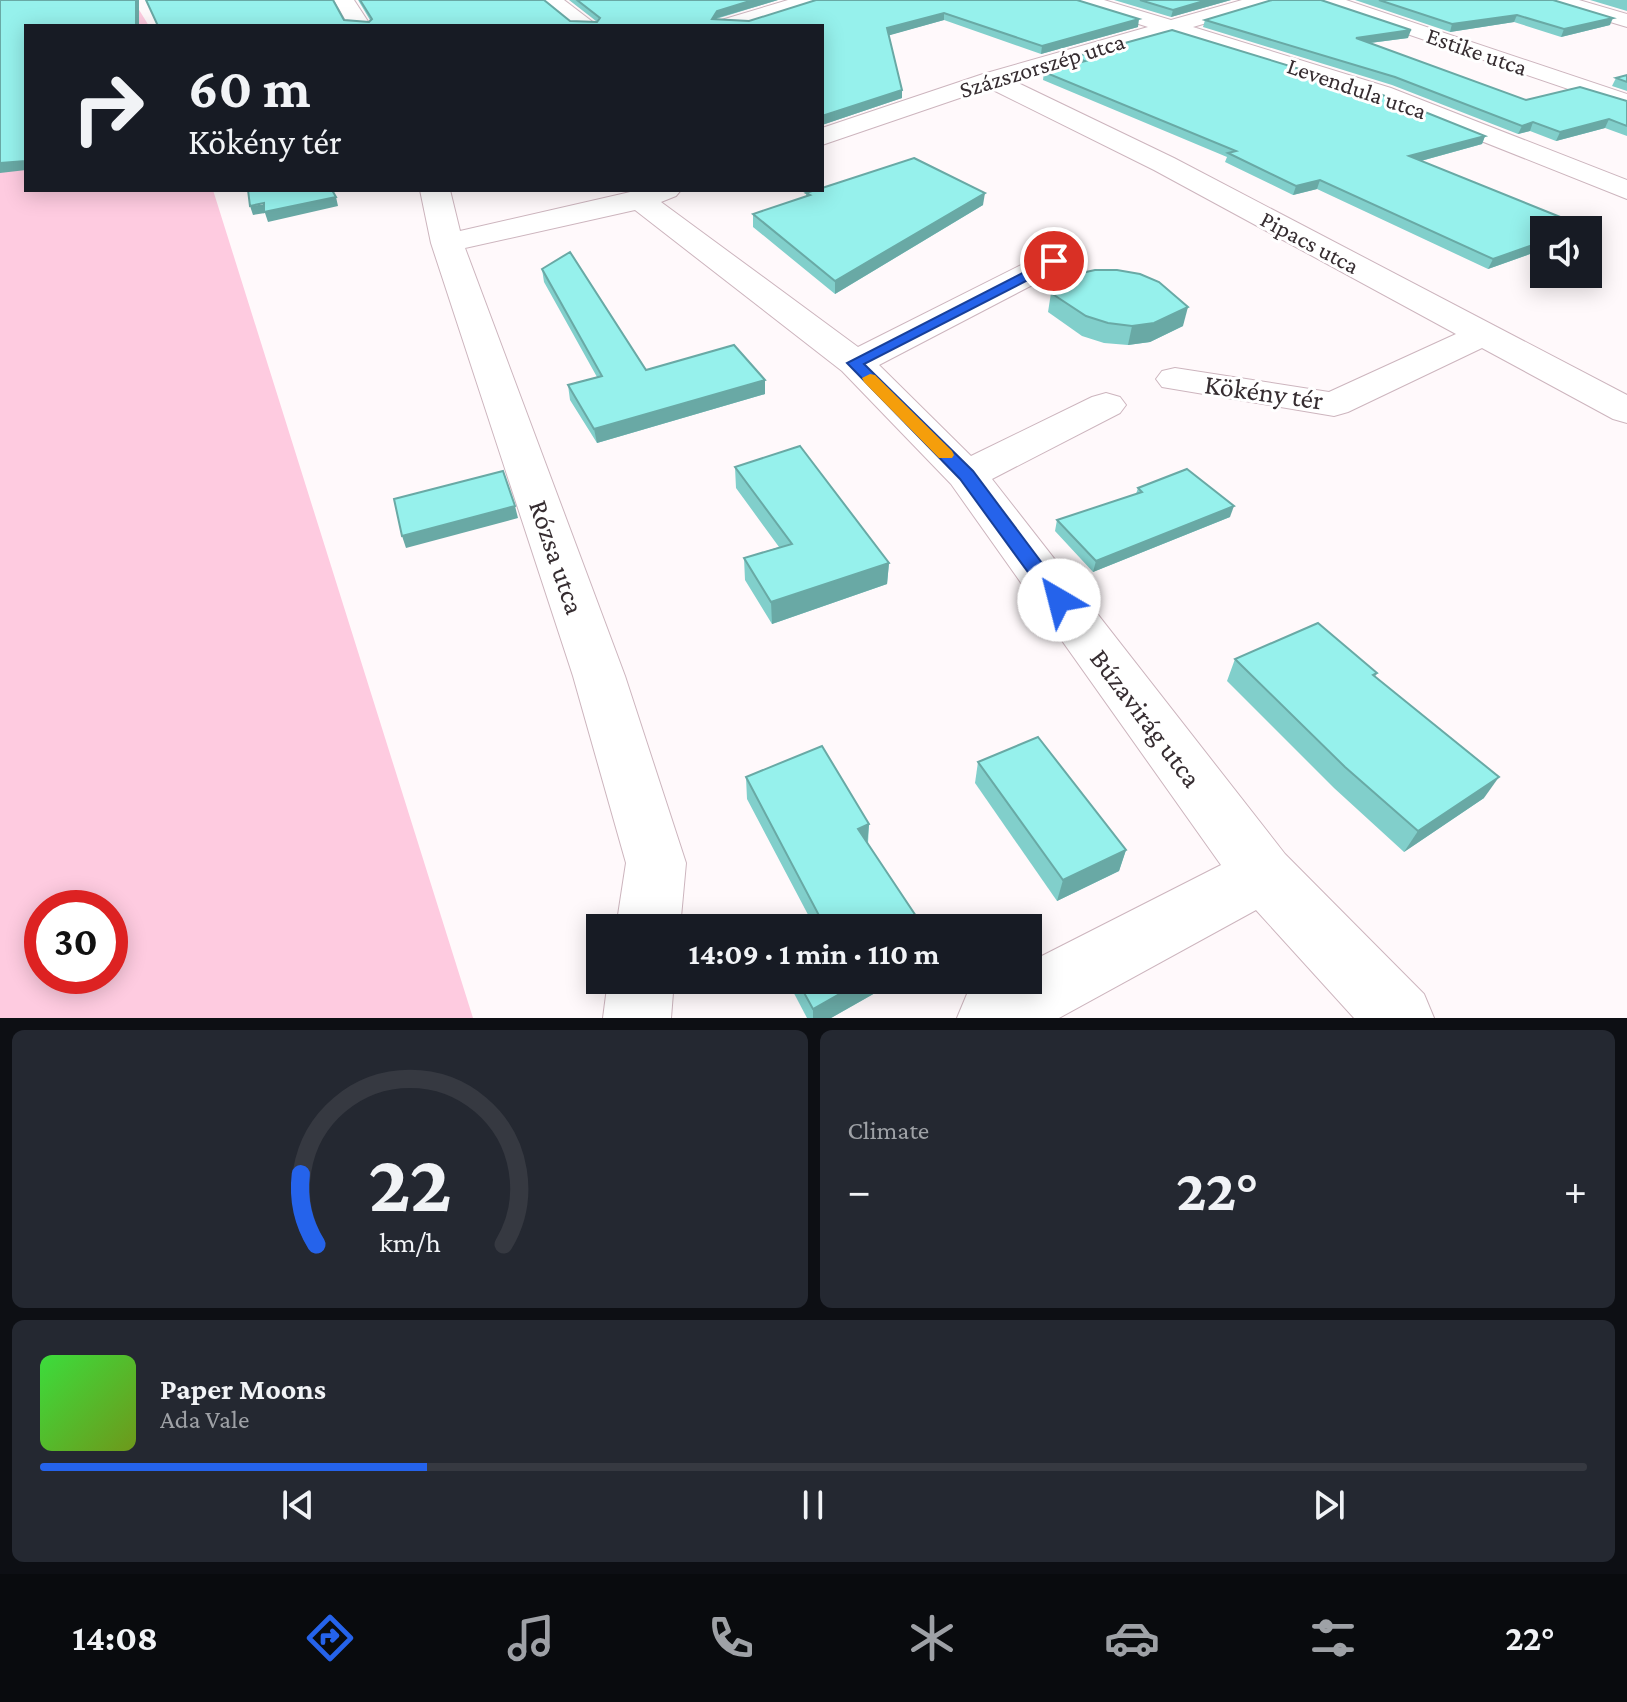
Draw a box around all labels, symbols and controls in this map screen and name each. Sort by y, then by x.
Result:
street label: Estike utca [1423,21,1531,81]
street label: Százszorszép utca [956,27,1128,103]
street label: Levendula utca [1284,52,1430,124]
icon: right [56,56,160,160]
text: 60 m [188,57,311,119]
text: Kökény tér [188,122,342,162]
street label: Pipacs utca [1256,205,1364,279]
map controls [1530,216,1602,288]
button: sound [1530,216,1602,288]
pin [1020,227,1088,295]
icon: arrive [1032,239,1076,283]
street label: Kökény tér [1203,368,1325,416]
street label: Rózsa utca [523,496,591,618]
position arrow [1017,558,1101,642]
street label: Búzavirág utca [1084,643,1208,793]
speed limit sign: 30 [24,890,128,994]
text: 14:09 · 1 min · 110 m [688,937,940,970]
text: Climate [848,1116,929,1145]
text: 22 [368,1136,452,1229]
text: 22° [1176,1156,1259,1223]
text: − [848,1166,871,1214]
text: + [1564,1166,1587,1214]
text: km/h [379,1226,441,1258]
text: Paper Moons [160,1372,326,1405]
text: Ada Vale [160,1405,249,1434]
icon: previous [276,1483,320,1527]
icon: pause [791,1483,835,1527]
icon: next [1307,1483,1351,1527]
icon: directions [302,1610,358,1666]
icon: music [503,1610,559,1666]
icon: phone [703,1610,759,1666]
icon: climate [904,1610,960,1666]
icon: car [1104,1610,1160,1666]
icon: filters [1305,1610,1361,1666]
text: 14:08 [72,1618,158,1658]
text: 22° [1505,1618,1555,1658]

